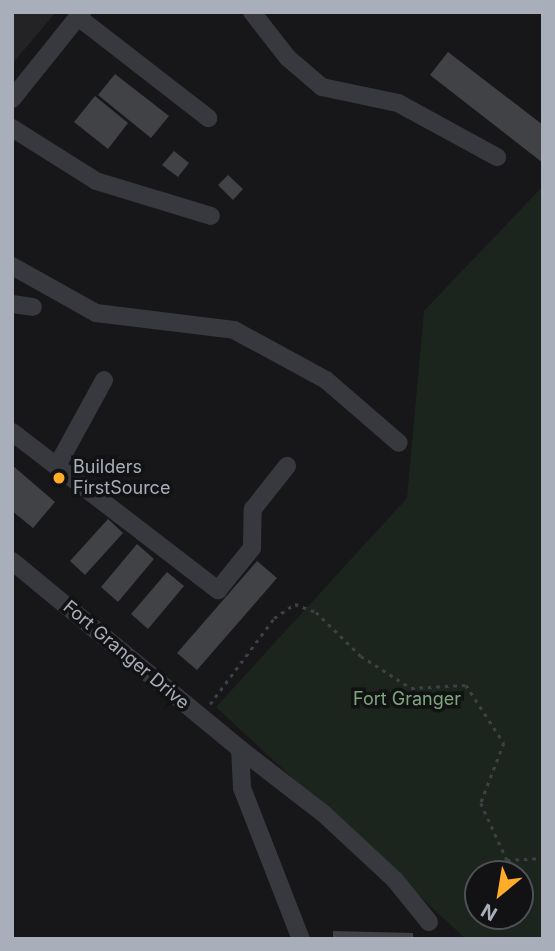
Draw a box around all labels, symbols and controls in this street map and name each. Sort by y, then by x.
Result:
place label: Builders FirstSource [73,457,170,500]
marker: Builders FirstSource [51,470,67,486]
street label: Fort Granger Drive [59,596,193,714]
park label: Fort Granger [353,688,461,710]
north arrow [464,860,534,930]
text: N [477,898,501,925]

